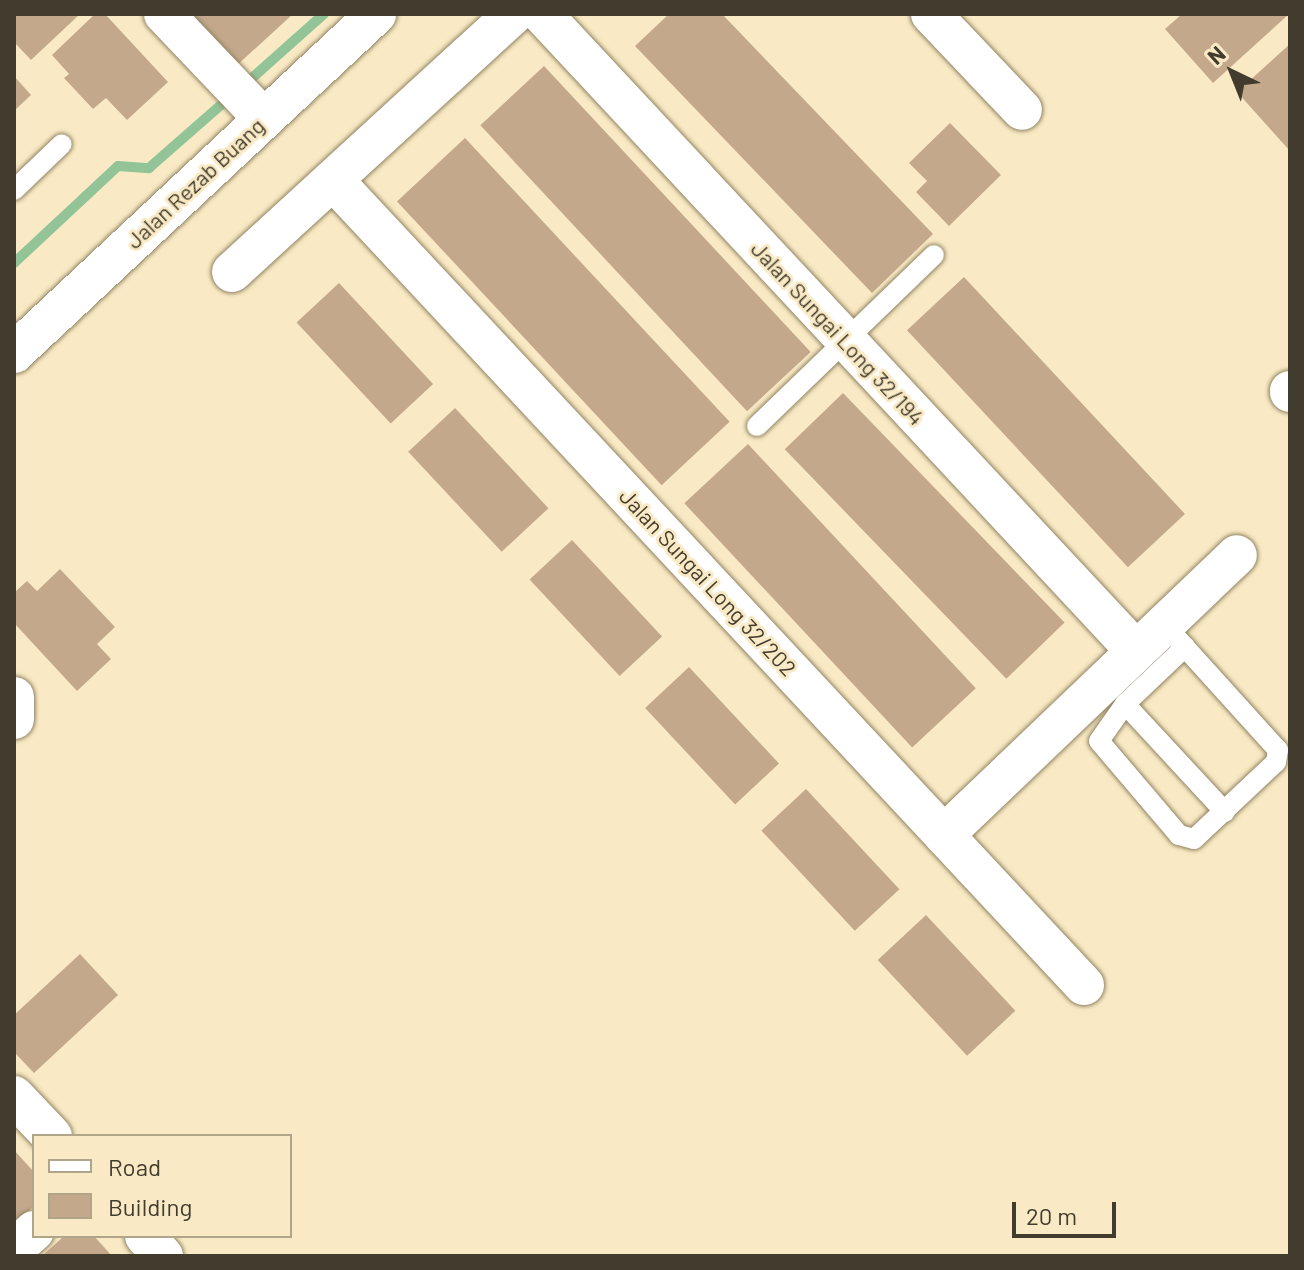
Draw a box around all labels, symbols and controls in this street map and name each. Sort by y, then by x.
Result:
north arrow [1192,32,1272,112]
text: N [1201,40,1230,69]
street label: Jalan Rezab Buang [120,112,270,254]
street label: Jalan Sungai Long 32/194 [746,236,930,430]
street label: Jalan Sungai Long 32/202 [614,483,802,681]
legend [32,1134,292,1238]
text: Road [108,1152,161,1181]
scale bar [1016,1186,1120,1236]
text: Building [108,1192,192,1221]
text: 20 m [1026,1201,1077,1230]

